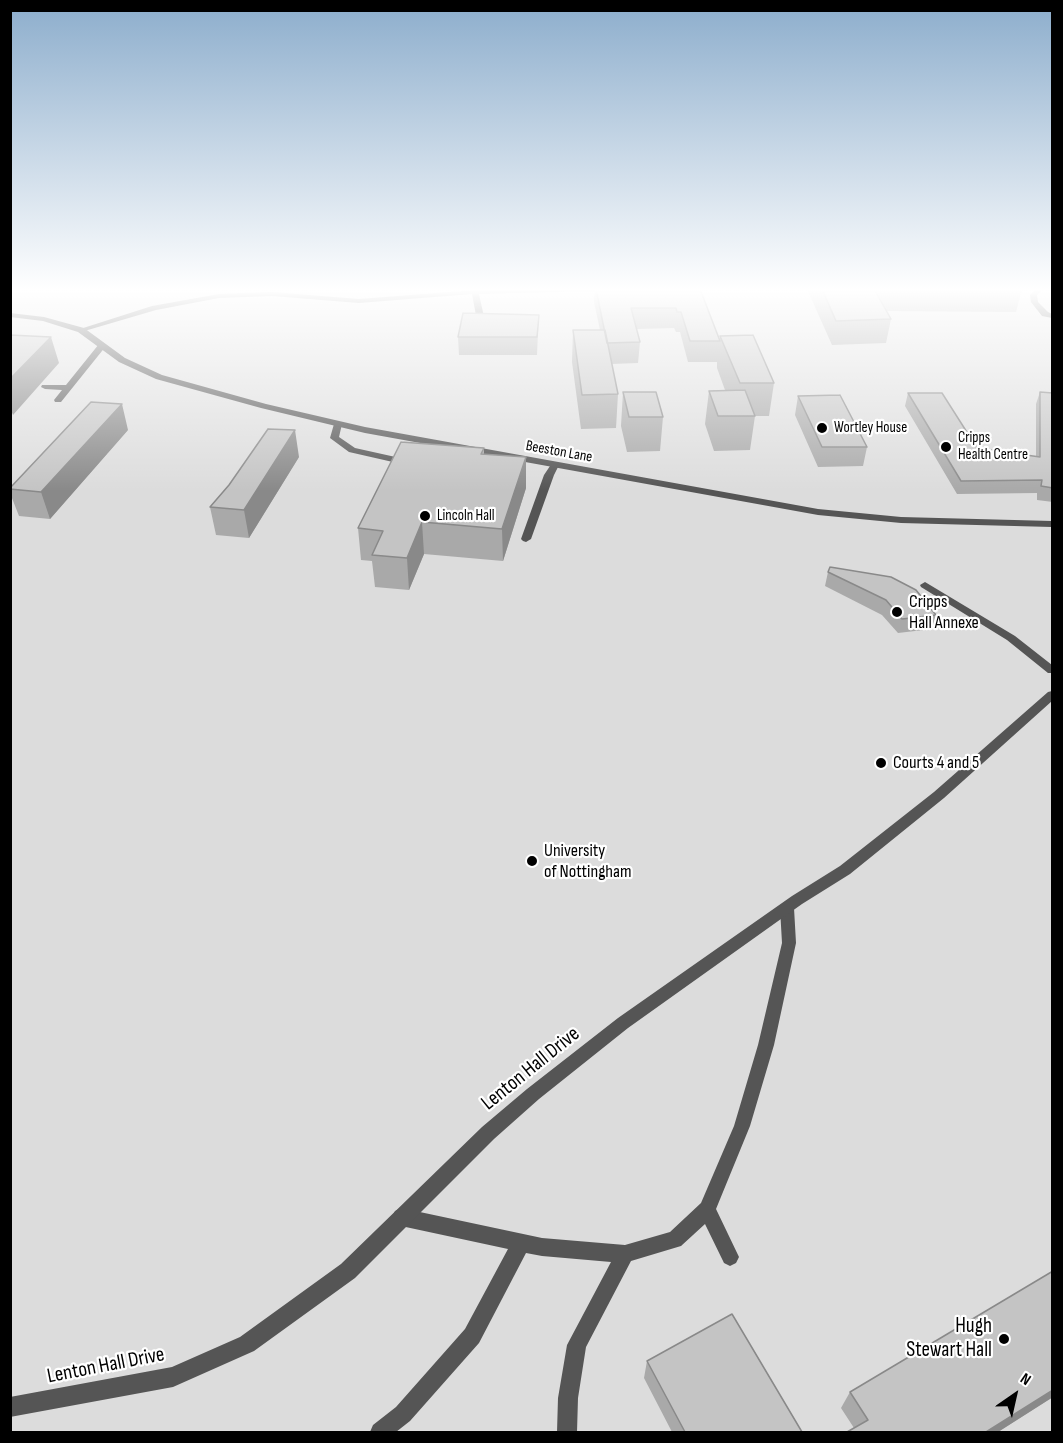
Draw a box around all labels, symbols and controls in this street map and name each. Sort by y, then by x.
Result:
place label: Wortley House [834,419,907,437]
marker: Wortley House [815,421,829,435]
place label: Cripps Health Centre [958,429,1028,464]
street label: Beeston Lane [524,437,594,467]
marker: Cripps Health Centre [939,440,953,454]
place label: Lincoln Hall [437,507,494,525]
marker: Lincoln Hall [418,509,432,523]
place label: Cripps Hall Annexe [909,591,979,634]
marker: Cripps Hall Annexe [890,605,904,619]
place label: Courts 4 and 5 [893,752,979,774]
marker: Courts 4 and 5 [874,756,888,770]
place label: University of Nottingham [544,840,632,882]
marker: University of Nottingham [525,854,539,868]
street label: Lenton Hall Drive [477,1022,585,1116]
place label: Hugh Stewart Hall [906,1314,992,1364]
marker: Hugh Stewart Hall [997,1332,1011,1346]
street label: Lenton Hall Drive [45,1342,167,1390]
north arrow [985,1365,1045,1425]
text: N [1016,1369,1034,1390]

